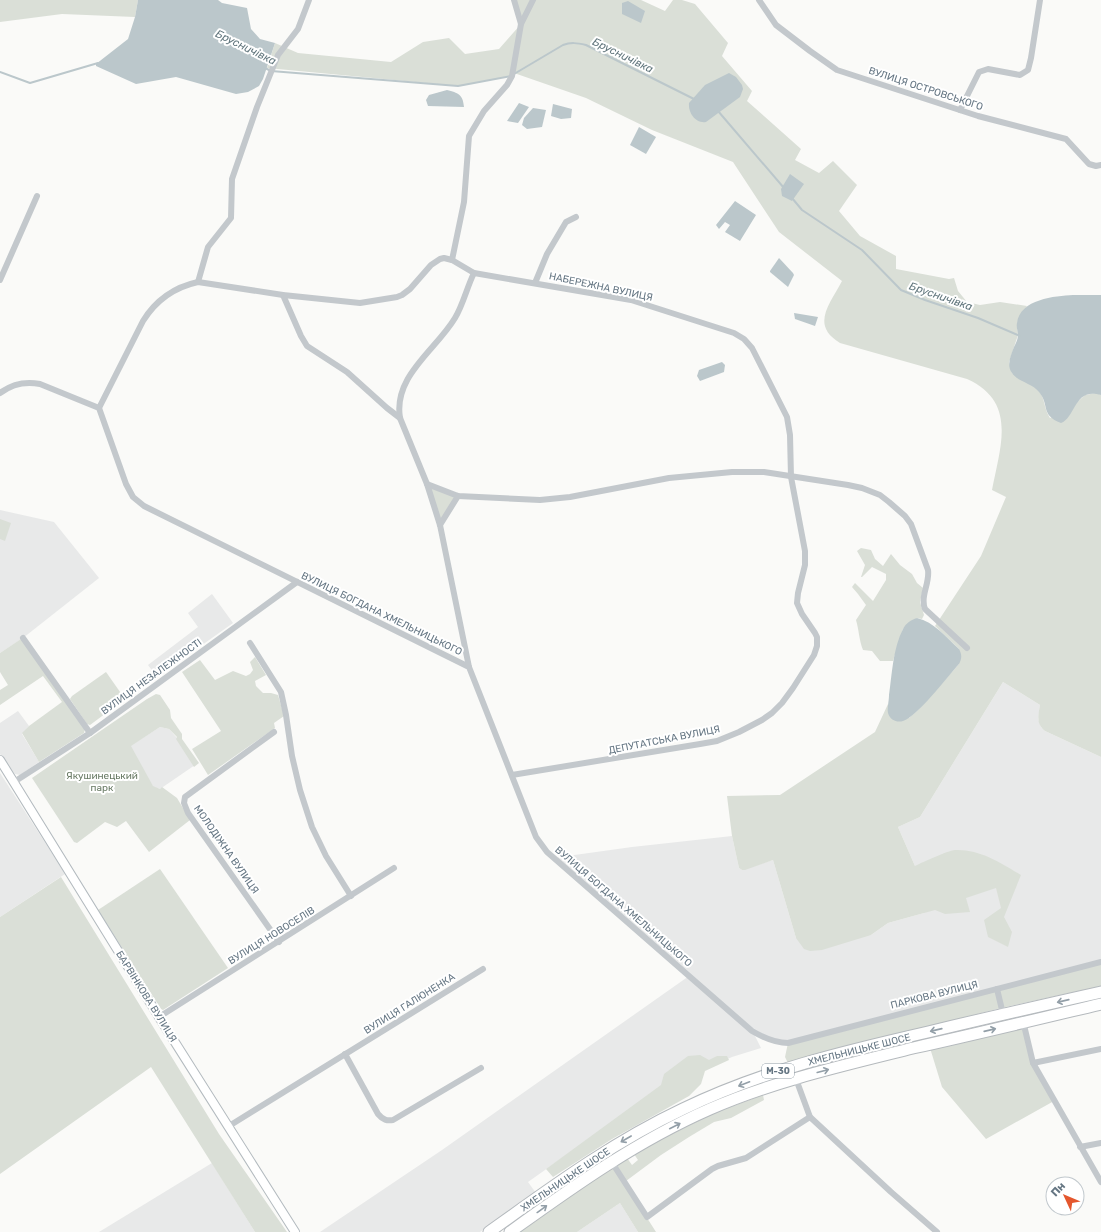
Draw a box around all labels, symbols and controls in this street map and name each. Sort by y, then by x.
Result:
water label: Брусничівка [213,27,279,68]
water label: Брусничівка [590,35,656,76]
street label: ВУЛИЦЯ ОСТРОВСЬКОГО [867,65,985,113]
street label: НАБЕРЕЖНА ВУЛИЦЯ [548,270,654,304]
water label: Брусничівка [908,280,975,314]
street label: ВУЛИЦЯ БОГДАНА ХМЕЛЬНИЦЬКОГО [299,570,464,658]
street label: ВУЛИЦЯ НЕЗАЛЕЖНОСТІ [99,636,204,717]
street label: ДЕПУТАТСЬКА ВУЛИЦЯ [607,723,721,757]
park label: Якушинецький парк [66,770,138,794]
street label: МОЛОДІЖНА ВУЛИЦЯ [191,803,261,896]
street label: ВУЛИЦЯ БОГДАНА ХМЕЛЬНИЦЬКОГО [552,844,694,970]
street label: ВУЛИЦЯ НОВОСЕЛІВ [226,904,317,967]
street label: БАРВІНКОВА ВУЛИЦЯ [113,949,179,1044]
street label: ВУЛИЦЯ ГАЛЮНЕНКА [362,971,458,1037]
street label: ПАРКОВА ВУЛИЦЯ [889,978,979,1012]
one-way arrow [1057,997,1070,1005]
one-way arrow [930,1026,943,1034]
one-way arrow [984,1026,997,1034]
street label: ХМЕЛЬНИЦЬКЕ ШОСЕ [807,1031,912,1069]
road number: М-30 [762,1064,794,1078]
one-way arrow [817,1067,830,1074]
one-way arrow [738,1080,750,1088]
one-way arrow [669,1121,681,1129]
one-way arrow [620,1135,632,1143]
street label: ХМЕЛЬНИЦЬКЕ ШОСЕ [519,1145,613,1214]
north arrow [1045,1176,1085,1216]
text: Пн [1048,1179,1068,1199]
one-way arrow [536,1205,547,1213]

